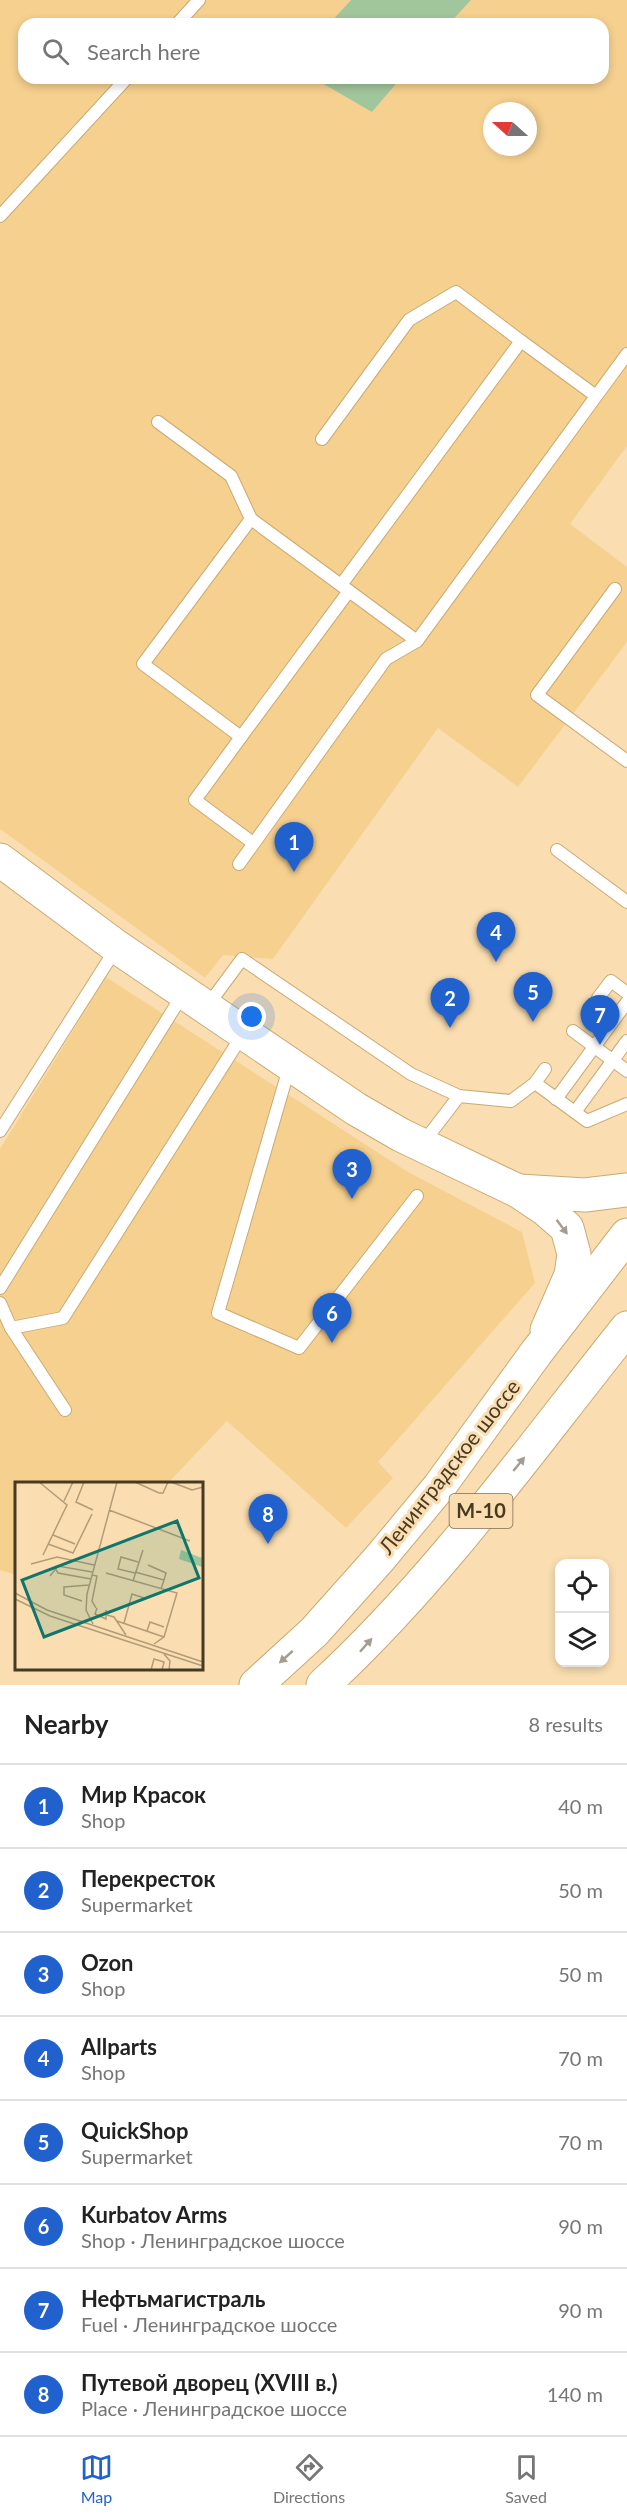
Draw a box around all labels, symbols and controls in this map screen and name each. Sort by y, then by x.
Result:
search box [18,18,609,84]
icon: search [39,35,72,68]
text: Search here [87,38,200,65]
north arrow [483,102,537,156]
pin: 1 [274,822,314,872]
pin: 4 [476,912,516,962]
pin: 5 [514,972,552,1022]
pin: 2 [430,978,470,1028]
pin: 7 [580,996,620,1045]
your location [237,1002,266,1031]
pin: 3 [332,1150,372,1199]
one-way arrow [556,1219,569,1235]
pin: 6 [312,1294,352,1343]
street label: Ленинградское шоссе [372,1374,525,1559]
one-way arrow [512,1456,525,1472]
inset map [15,1482,202,1670]
pin: 8 [248,1494,288,1544]
road number: М-10 [450,1494,512,1528]
map controls [555,1559,609,1667]
button: locate [555,1559,609,1613]
button: layers [555,1613,609,1667]
one-way arrow [359,1637,373,1652]
one-way arrow [279,1650,294,1663]
text: Nearby [24,1708,109,1740]
text: 8 results [528,1712,603,1736]
text: Мир Красок [81,1781,206,1808]
text: 1 [38,1794,49,1818]
text: 40 m [558,1794,603,1818]
text: Shop [81,1808,125,1832]
text: Перекресток [81,1865,215,1892]
text: 2 [38,1878,49,1902]
text: 50 m [558,1878,603,1902]
text: Supermarket [81,1892,193,1916]
text: Ozon [81,1949,134,1976]
text: 3 [38,1962,49,1986]
text: 50 m [558,1962,603,1986]
text: Shop [81,1976,125,2000]
text: Allparts [81,2033,157,2060]
text: 4 [38,2046,49,2070]
text: 70 m [558,2046,603,2070]
text: Shop [81,2060,125,2084]
text: QuickShop [81,2117,188,2144]
text: 5 [38,2130,49,2154]
text: 70 m [558,2130,603,2154]
text: Supermarket [81,2144,193,2168]
text: Kurbatov Arms [81,2201,227,2228]
text: 6 [38,2214,49,2238]
text: 90 m [558,2214,603,2238]
text: Shop · Ленинградское шоссе [81,2228,345,2252]
text: Нефтьмагистраль [81,2285,265,2312]
text: 7 [38,2298,49,2322]
text: 90 m [558,2298,603,2322]
text: Fuel · Ленинградское шоссе [81,2312,337,2336]
text: Путевой дворец (XVIII в.) [81,2369,338,2396]
text: 8 [38,2382,49,2406]
text: 140 m [547,2382,603,2406]
text: Place · Ленинградское шоссе [81,2396,347,2420]
tab: Map [80,2451,113,2506]
tab: Directions [273,2451,345,2506]
tab: Saved [505,2451,547,2506]

